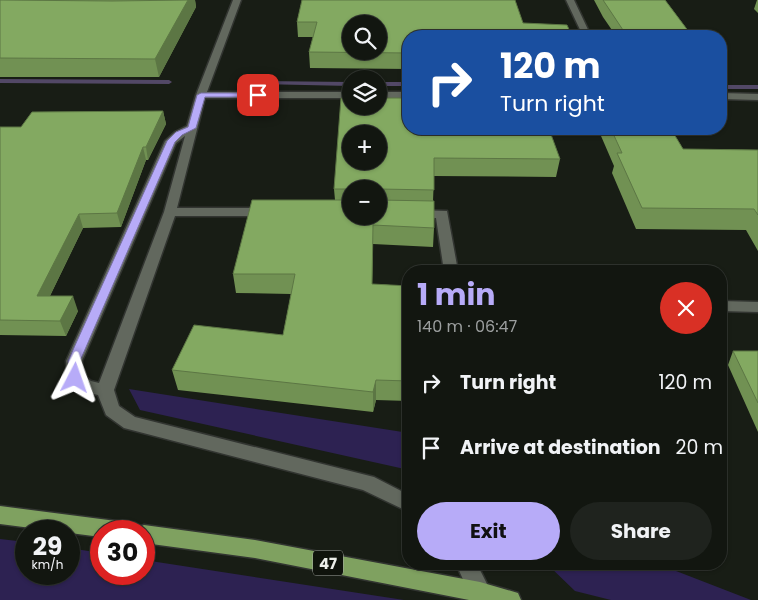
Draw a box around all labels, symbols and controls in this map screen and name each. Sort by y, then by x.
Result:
map controls [342,15,387,225]
button: search [342,15,387,60]
text: 120 m [500,41,600,90]
icon: right [417,50,482,115]
button: layers [342,70,387,115]
pin [237,74,279,116]
icon: arrive [244,81,272,109]
text: Turn right [500,88,605,119]
button: + [342,125,387,170]
button: − [342,180,387,225]
text: 1 min [417,273,495,316]
button: close [660,282,712,334]
text: 140 m · 06:47 [417,315,517,338]
position arrow [48,351,100,403]
icon: right [417,369,445,397]
text: Turn right [460,369,556,396]
text: 120 m [658,369,712,396]
icon: arrive [417,434,445,462]
text: Arrive at destination [460,434,661,461]
text: 20 m [676,434,723,461]
button: Exit [417,502,560,560]
button: Share [570,502,712,560]
speed limit sign: 30 [90,520,155,585]
text: 29 [33,529,62,564]
road number: 47 [313,550,343,576]
text: km/h [32,556,63,573]

